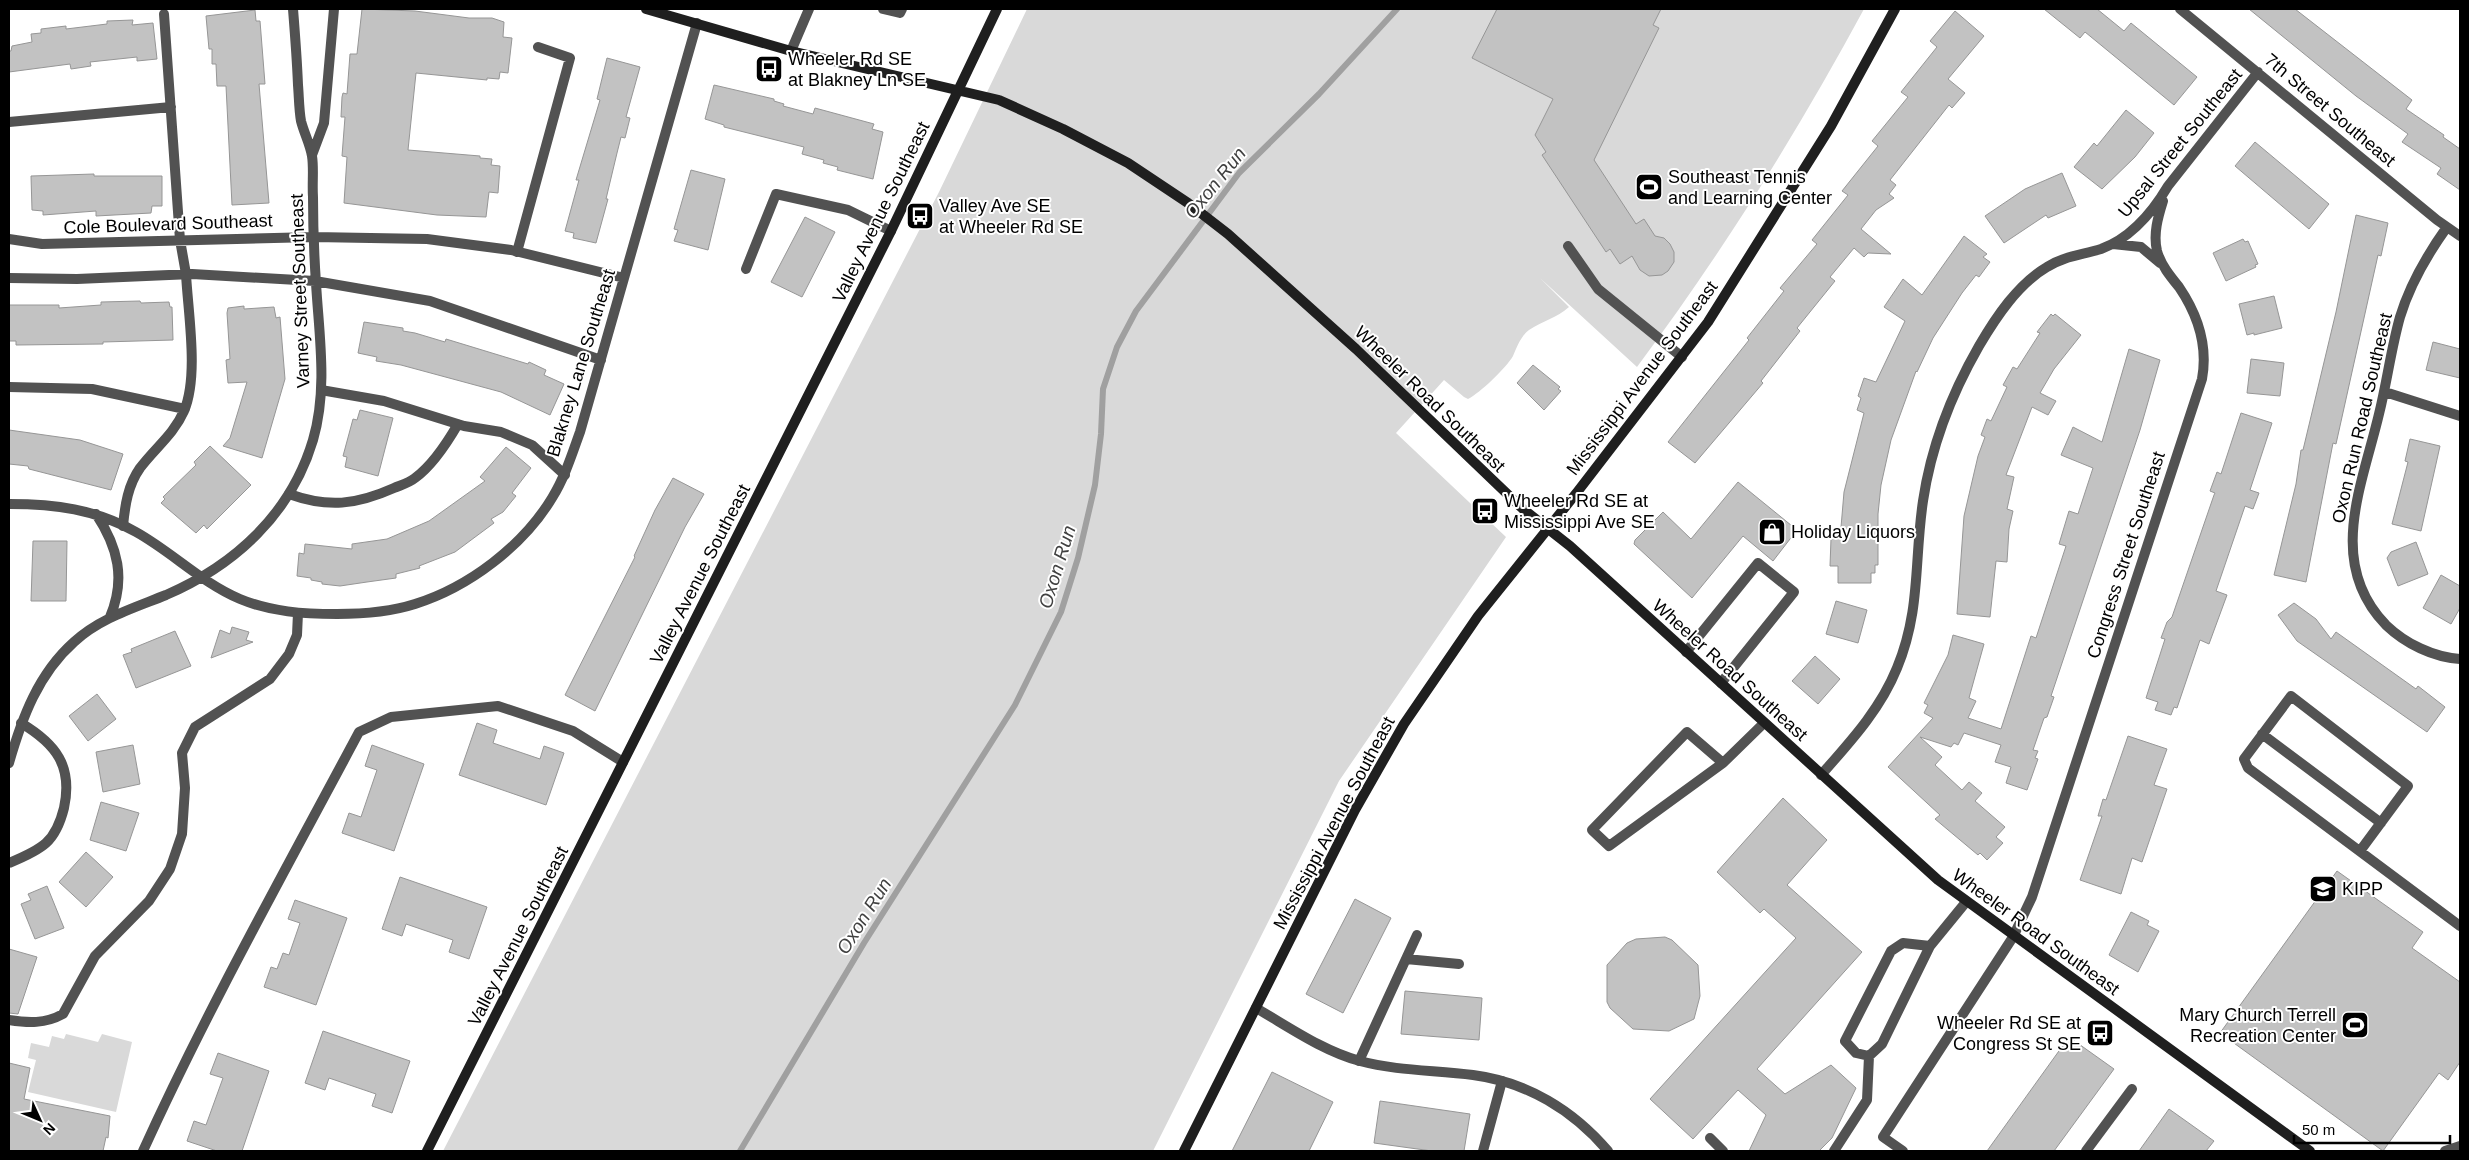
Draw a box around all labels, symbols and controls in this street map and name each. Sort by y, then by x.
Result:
place label: Wheeler Rd SE at Blakney Ln SE [788,49,926,90]
street label: 7th Street Southeast [2261,50,2399,170]
bus stop icon: Wheeler Rd SE at Blakney Ln SE [754,54,784,84]
street label: Upsal Street Southeast [2114,65,2246,221]
street label: Valley Avenue Southeast [829,118,933,306]
water label: Oxon Run [1180,143,1250,223]
place label: Southeast Tennis and Learning Center [1668,167,1832,208]
sports icon: Southeast Tennis and Learning Center [1634,172,1664,202]
street label: Varney Street Southeast [287,193,313,389]
place label: Valley Ave SE at Wheeler Rd SE [939,196,1083,237]
bus stop icon: Valley Ave SE at Wheeler Rd SE [905,201,935,231]
street label: Cole Boulevard Southeast [63,210,273,238]
street label: Blakney Lane Southeast [543,267,619,459]
street label: Mississippi Avenue Southeast [1562,277,1722,479]
street label: Oxon Run Road Southeast [2328,311,2396,525]
street label: Wheeler Road Southeast [1351,322,1509,476]
street label: Congress Street Southeast [2083,449,2169,661]
street label: Valley Avenue Southeast [646,481,754,667]
place label: Wheeler Rd SE at Mississippi Ave SE [1504,491,1655,532]
bus stop icon: Wheeler Rd SE at Mississippi Ave SE [1470,496,1500,526]
shop icon: Holiday Liquors [1757,517,1787,547]
place label: Holiday Liquors [1791,522,1915,542]
water label: Oxon Run [1034,523,1080,611]
street label: Wheeler Road Southeast [1649,595,1811,745]
street label: Mississippi Avenue Southeast [1269,713,1399,933]
street label: Valley Avenue Southeast [464,843,572,1029]
street label: Wheeler Road Southeast [1949,865,2123,999]
water label: Oxon Run [832,874,896,958]
school or university icon: KIPP [2308,874,2338,904]
place label: KIPP [2342,879,2383,899]
place label: Mary Church Terrell Recreation Center [2179,1005,2336,1046]
sports icon: Mary Church Terrell Recreation Center [2340,1010,2370,1040]
place label: Wheeler Rd SE at Congress St SE [1937,1013,2081,1054]
bus stop icon: Wheeler Rd SE at Congress St SE [2085,1018,2115,1048]
north arrow [15,1095,65,1145]
scale bar [2294,1112,2450,1144]
text: N [40,1120,59,1138]
text: 50 m [2302,1121,2335,1138]

